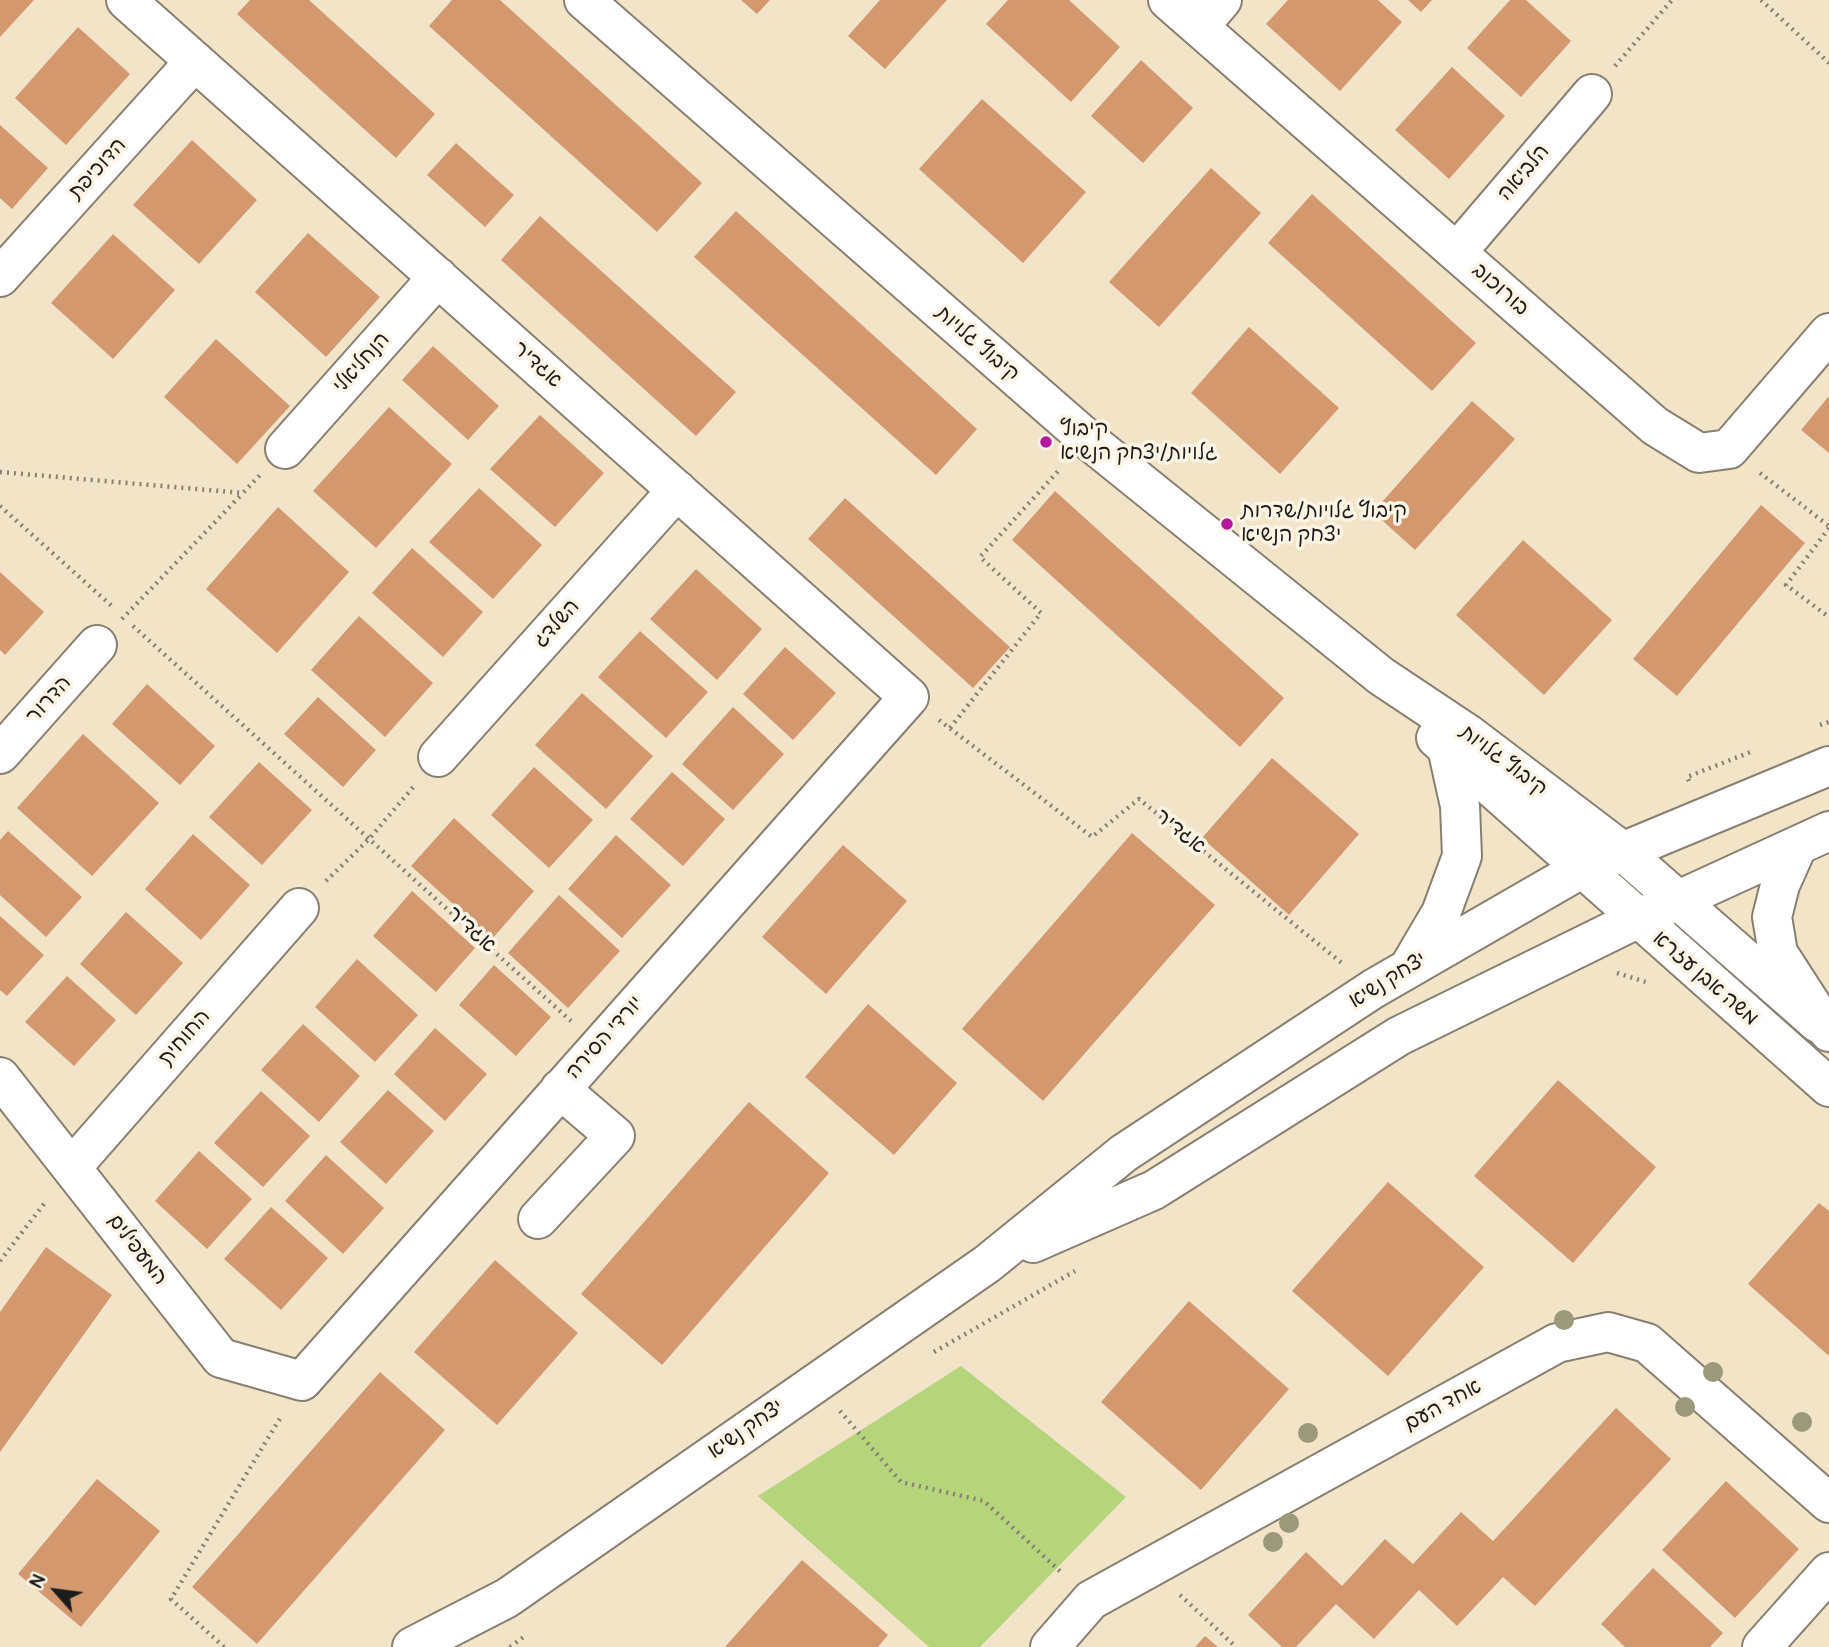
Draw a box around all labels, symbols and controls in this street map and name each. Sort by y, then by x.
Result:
street label: הדוכיפת [64,133,132,205]
street label: הלביאה [1493,140,1555,206]
street label: בורוכוב [1466,258,1534,322]
street label: קיבוץ גלויות [930,301,1024,387]
street label: הנחליאלי [328,328,396,398]
street label: אגדיר [507,336,567,394]
place label: קיבוץ גלויות/יצחק הנשיא [1060,417,1218,467]
marker: קיבוץ גלויות/יצחק הנשיא [1038,434,1054,450]
place label: קיבוץ גלויות/שדרות יצחק הנשיא [1241,499,1407,549]
marker: קיבוץ גלויות/שדרות יצחק הנשיא [1219,516,1235,532]
street label: השלדג [529,595,585,653]
street label: הדרור [21,671,77,729]
street label: קיבוץ גלויות [1454,720,1552,802]
street label: אגדיר [1150,804,1210,860]
street label: אגדיר [441,901,501,959]
street label: משה אבן עזרא [1647,926,1763,1032]
street label: יצחק נשיא [1345,947,1431,1015]
street label: יורדי הסירה [561,991,649,1085]
street label: החוחית [154,1005,216,1071]
street label: המעפילים [101,1209,173,1291]
street label: אחד העם [1400,1375,1486,1437]
street label: יצחק נשיא [703,1395,789,1465]
north arrow [21,1556,91,1626]
text: N [24,1570,51,1592]

